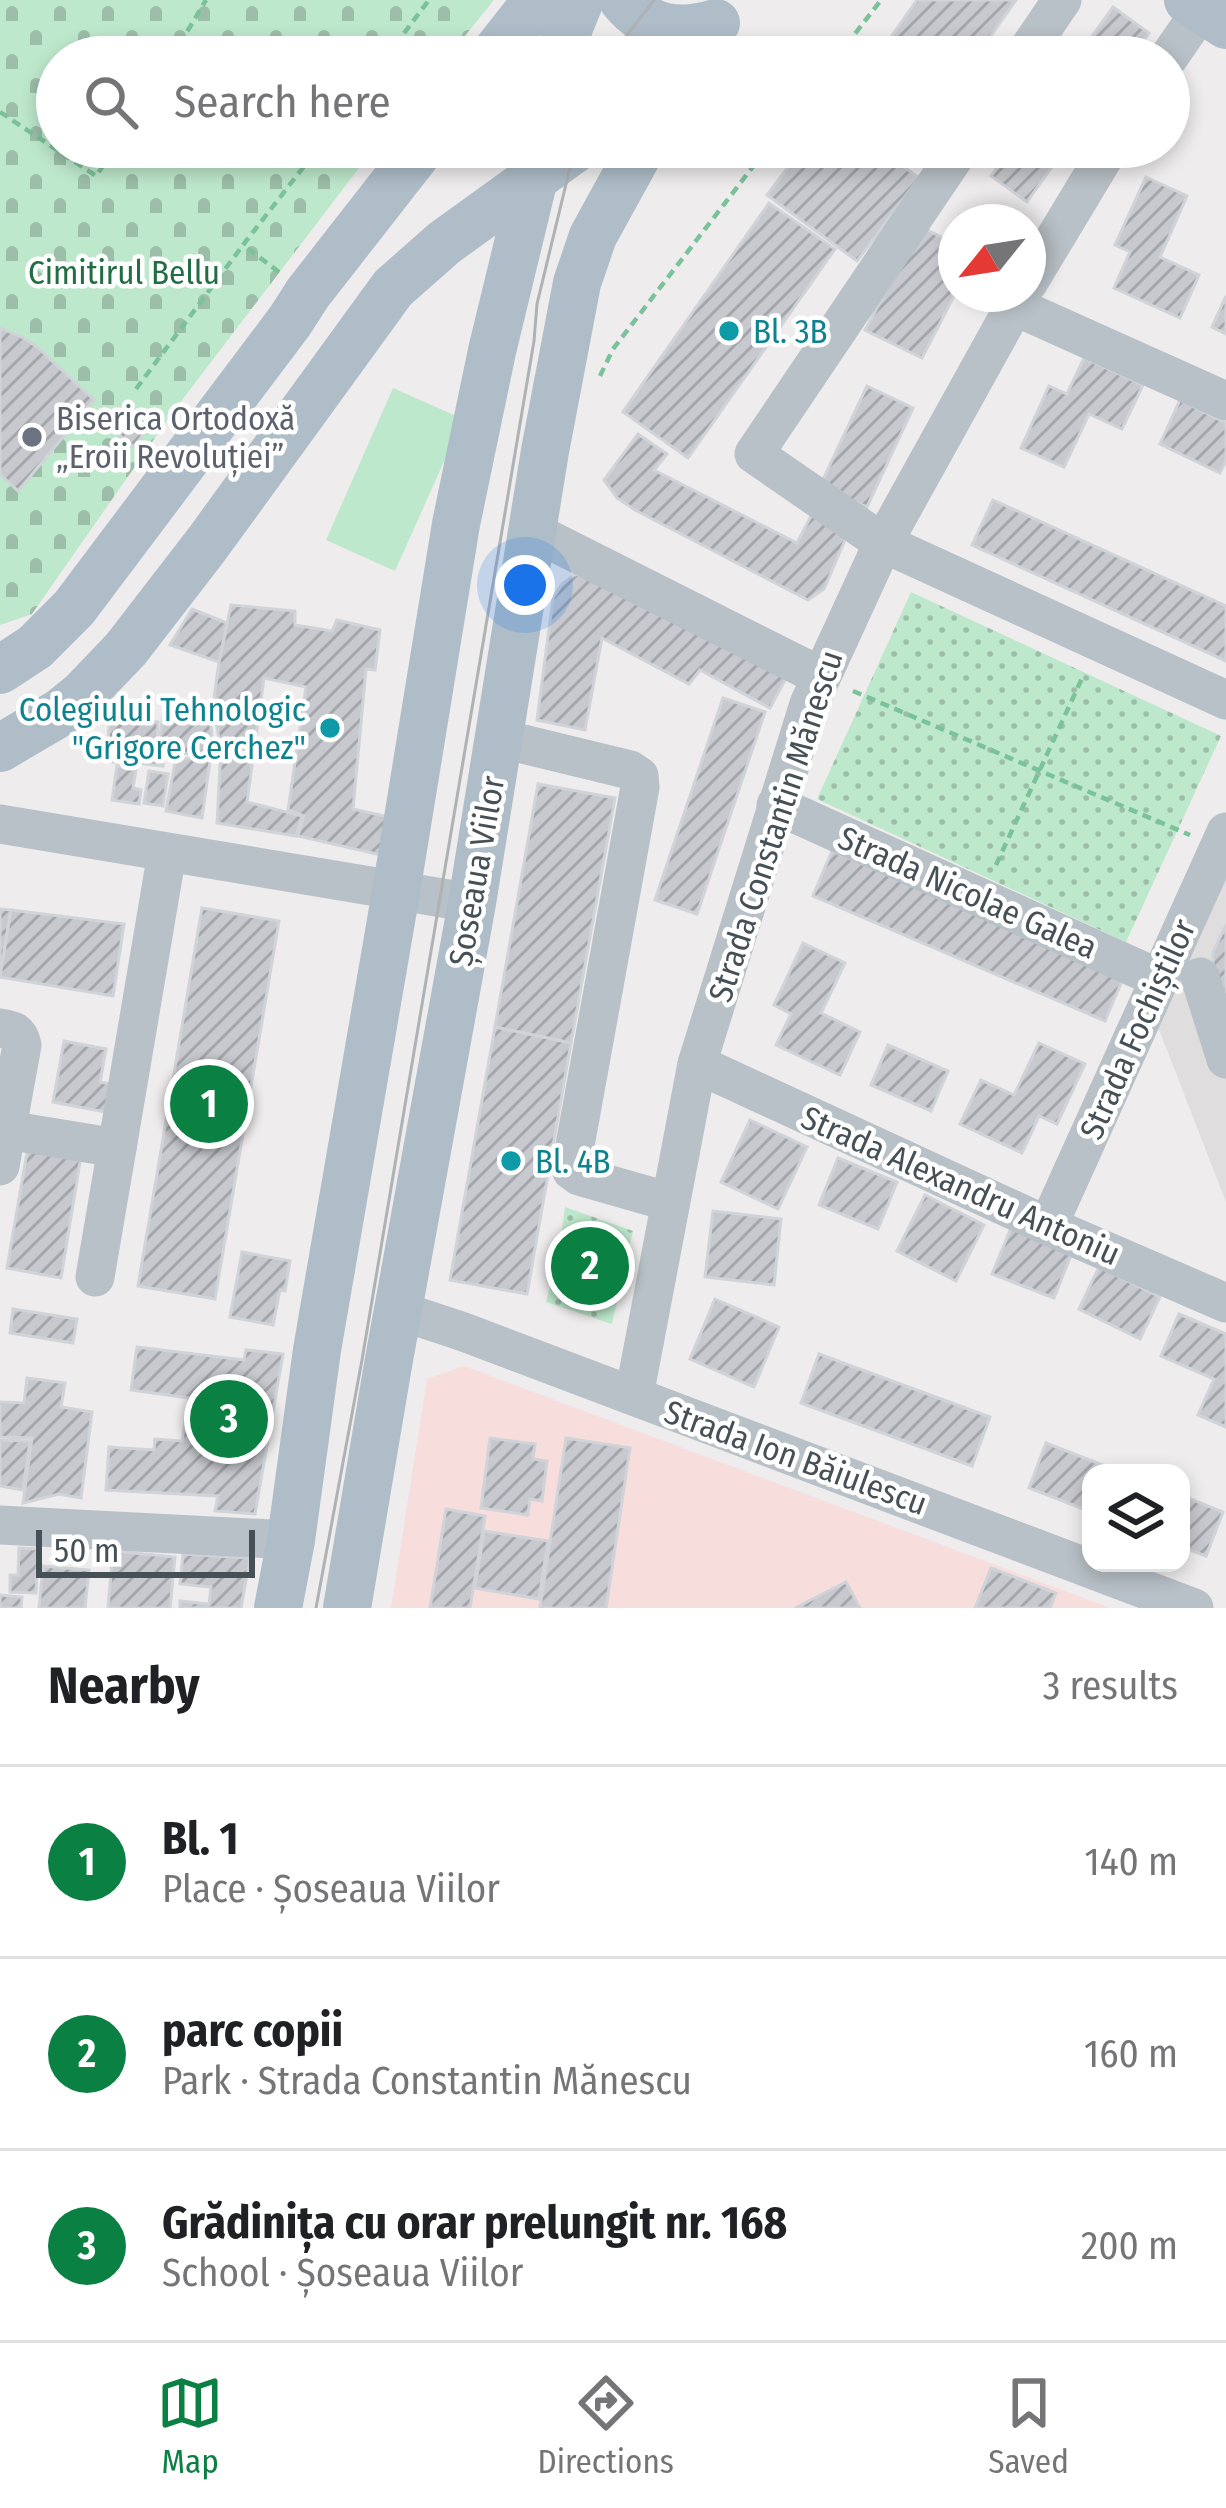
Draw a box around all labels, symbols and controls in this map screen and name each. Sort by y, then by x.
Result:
search box [36,36,1190,168]
icon: search [78,69,144,135]
text: Search here [174,75,391,129]
north arrow [938,204,1046,312]
park label: Cimitirul Bellu [28,253,220,293]
place label: Bl. 3B [753,312,828,352]
marker: Bl. 3B [716,318,742,344]
place label: Biserica Ortodoxă „Eroii Revoluției” [56,399,295,478]
marker: Biserica Ortodoxă „Eroii Revoluției” [19,424,45,450]
your location [495,555,555,615]
street label: Strada Constantin Mănescu [700,645,852,1007]
place label: Colegiului Tehnologic "Grigore Cerchez" [19,690,306,768]
marker: Colegiului Tehnologic "Grigore Cerchez" [317,715,343,741]
street label: Șoseaua Viilor [441,773,514,969]
street label: Strada Nicolae Galea [832,818,1103,968]
street label: Strada Fochiștilor [1072,913,1205,1146]
pin: 1 [170,1059,248,1149]
street label: Strada Alexandru Antoniu [795,1098,1126,1274]
place label: Bl. 4B [535,1142,611,1182]
marker: Bl. 4B [498,1148,524,1174]
pin: 2 [551,1221,629,1311]
pin: 3 [190,1374,268,1464]
street label: Strada Ion Băiulescu [659,1392,932,1524]
map controls [1082,1464,1190,1572]
button: layers [1082,1464,1190,1572]
scale bar [36,1524,255,1577]
text: 50 m [54,1531,119,1571]
text: Nearby [48,1655,200,1717]
text: 3 results [1043,1663,1178,1709]
text: Bl. 1 [162,1812,239,1866]
text: 1 [79,1839,95,1885]
text: 140 m [1084,1839,1178,1885]
text: Place · Șoseaua Viilor [162,1866,500,1912]
text: parc copii [162,2004,343,2058]
text: 2 [78,2031,96,2077]
text: 160 m [1084,2031,1178,2077]
text: Park · Strada Constantin Mănescu [162,2058,692,2104]
text: Grădinița cu orar prelungit nr. 168 [162,2196,787,2250]
text: 3 [78,2223,96,2269]
text: 200 m [1081,2223,1178,2269]
text: School · Șoseaua Viilor [162,2250,523,2296]
tab: Map [157,2370,223,2482]
tab: Directions [537,2370,674,2482]
tab: Saved [988,2370,1069,2482]

